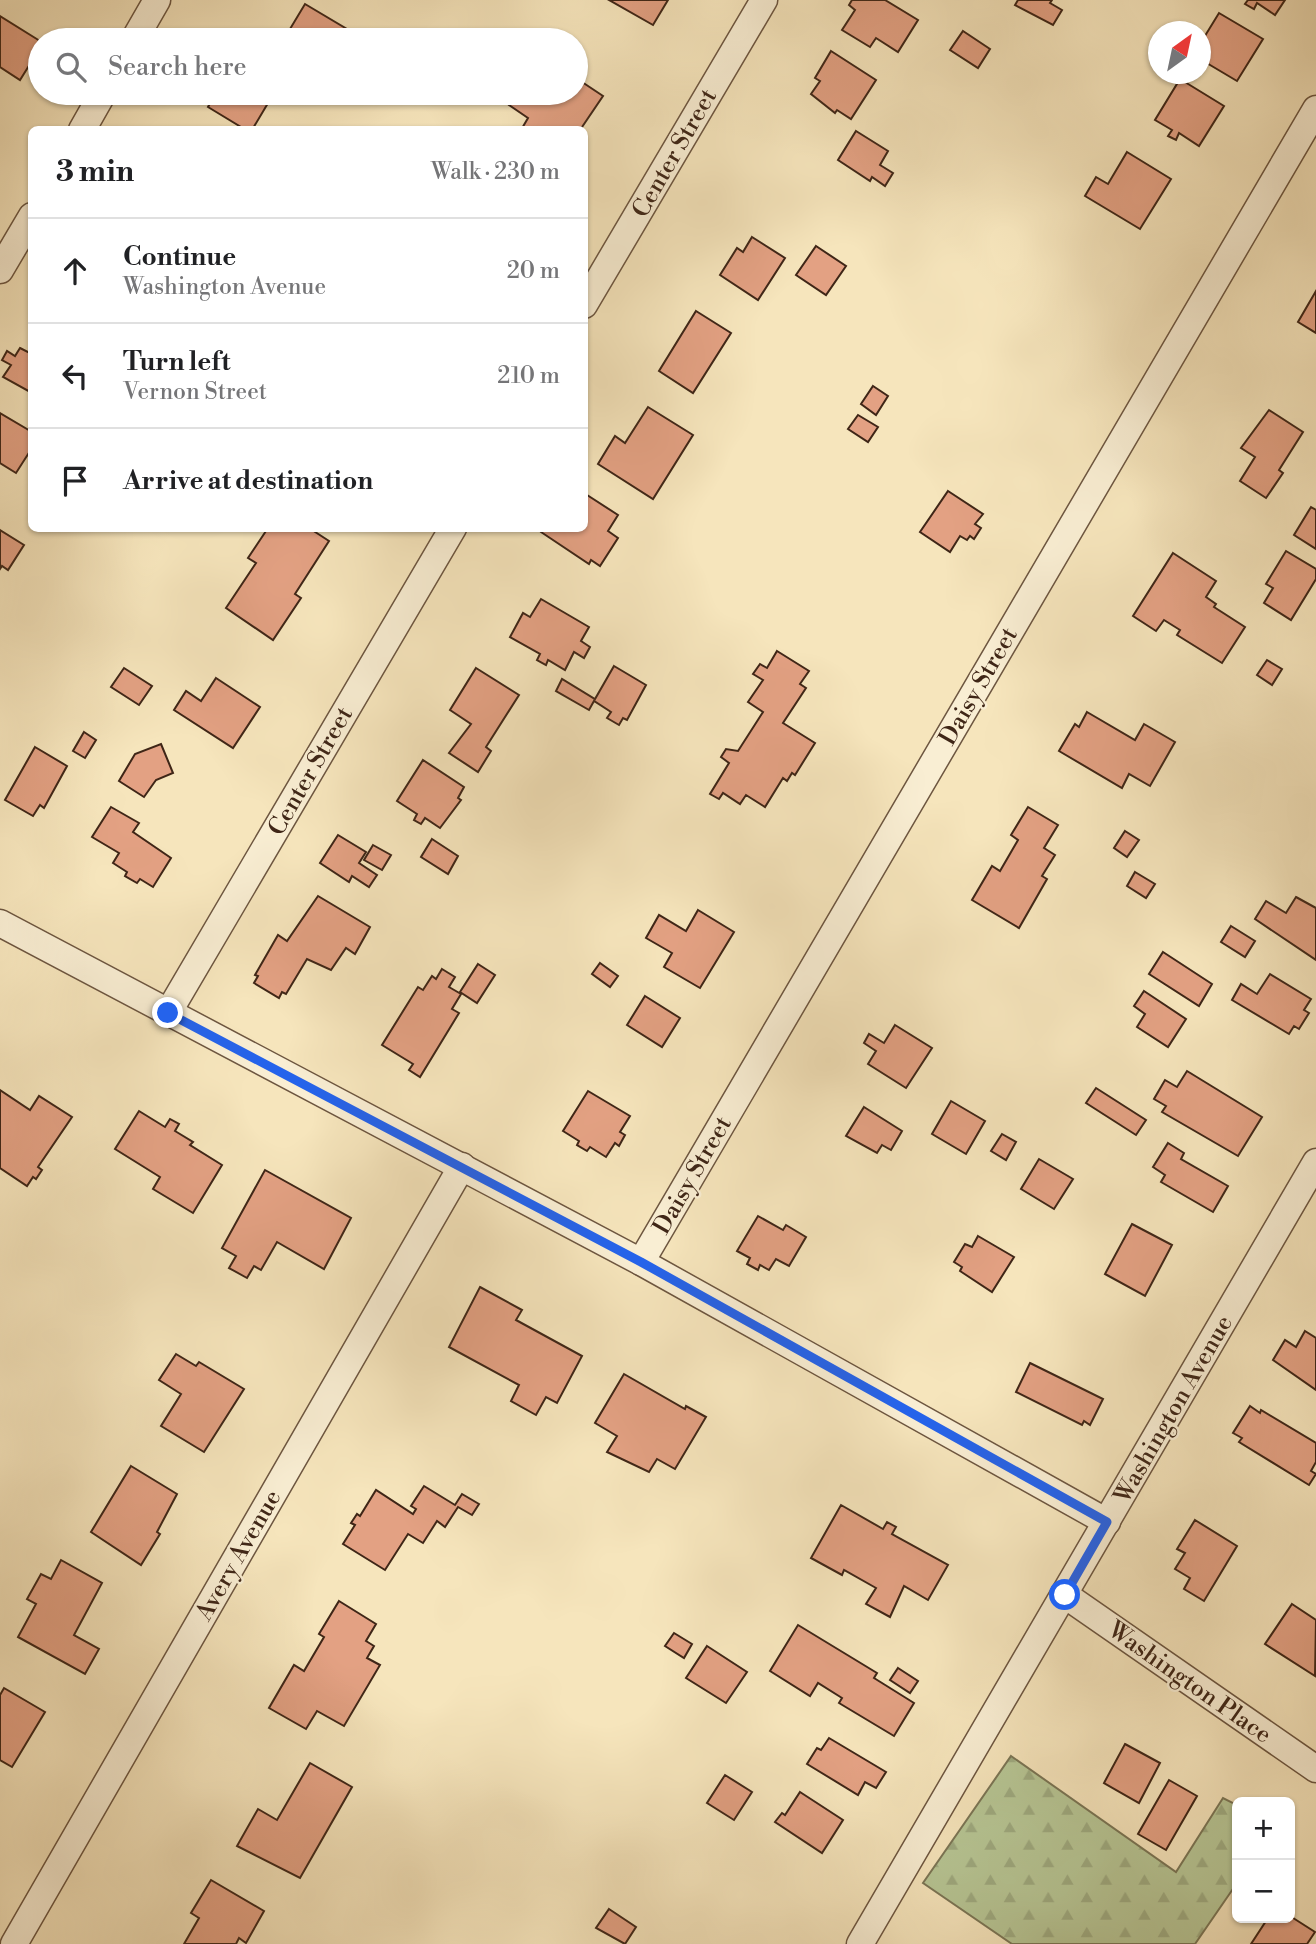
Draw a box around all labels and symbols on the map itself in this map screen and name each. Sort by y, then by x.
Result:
north arrow [1148,21,1211,84]
street label: Center Street [626,83,724,223]
street label: Daisy Street [933,622,1025,751]
street label: Center Street [262,701,360,841]
route end [152,997,183,1028]
street label: Daisy Street [647,1111,739,1240]
street label: Washington Avenue [1107,1310,1240,1510]
street label: Avery Avenue [189,1485,288,1627]
route start [1049,1579,1080,1610]
street label: Washington Place [1101,1615,1277,1750]

